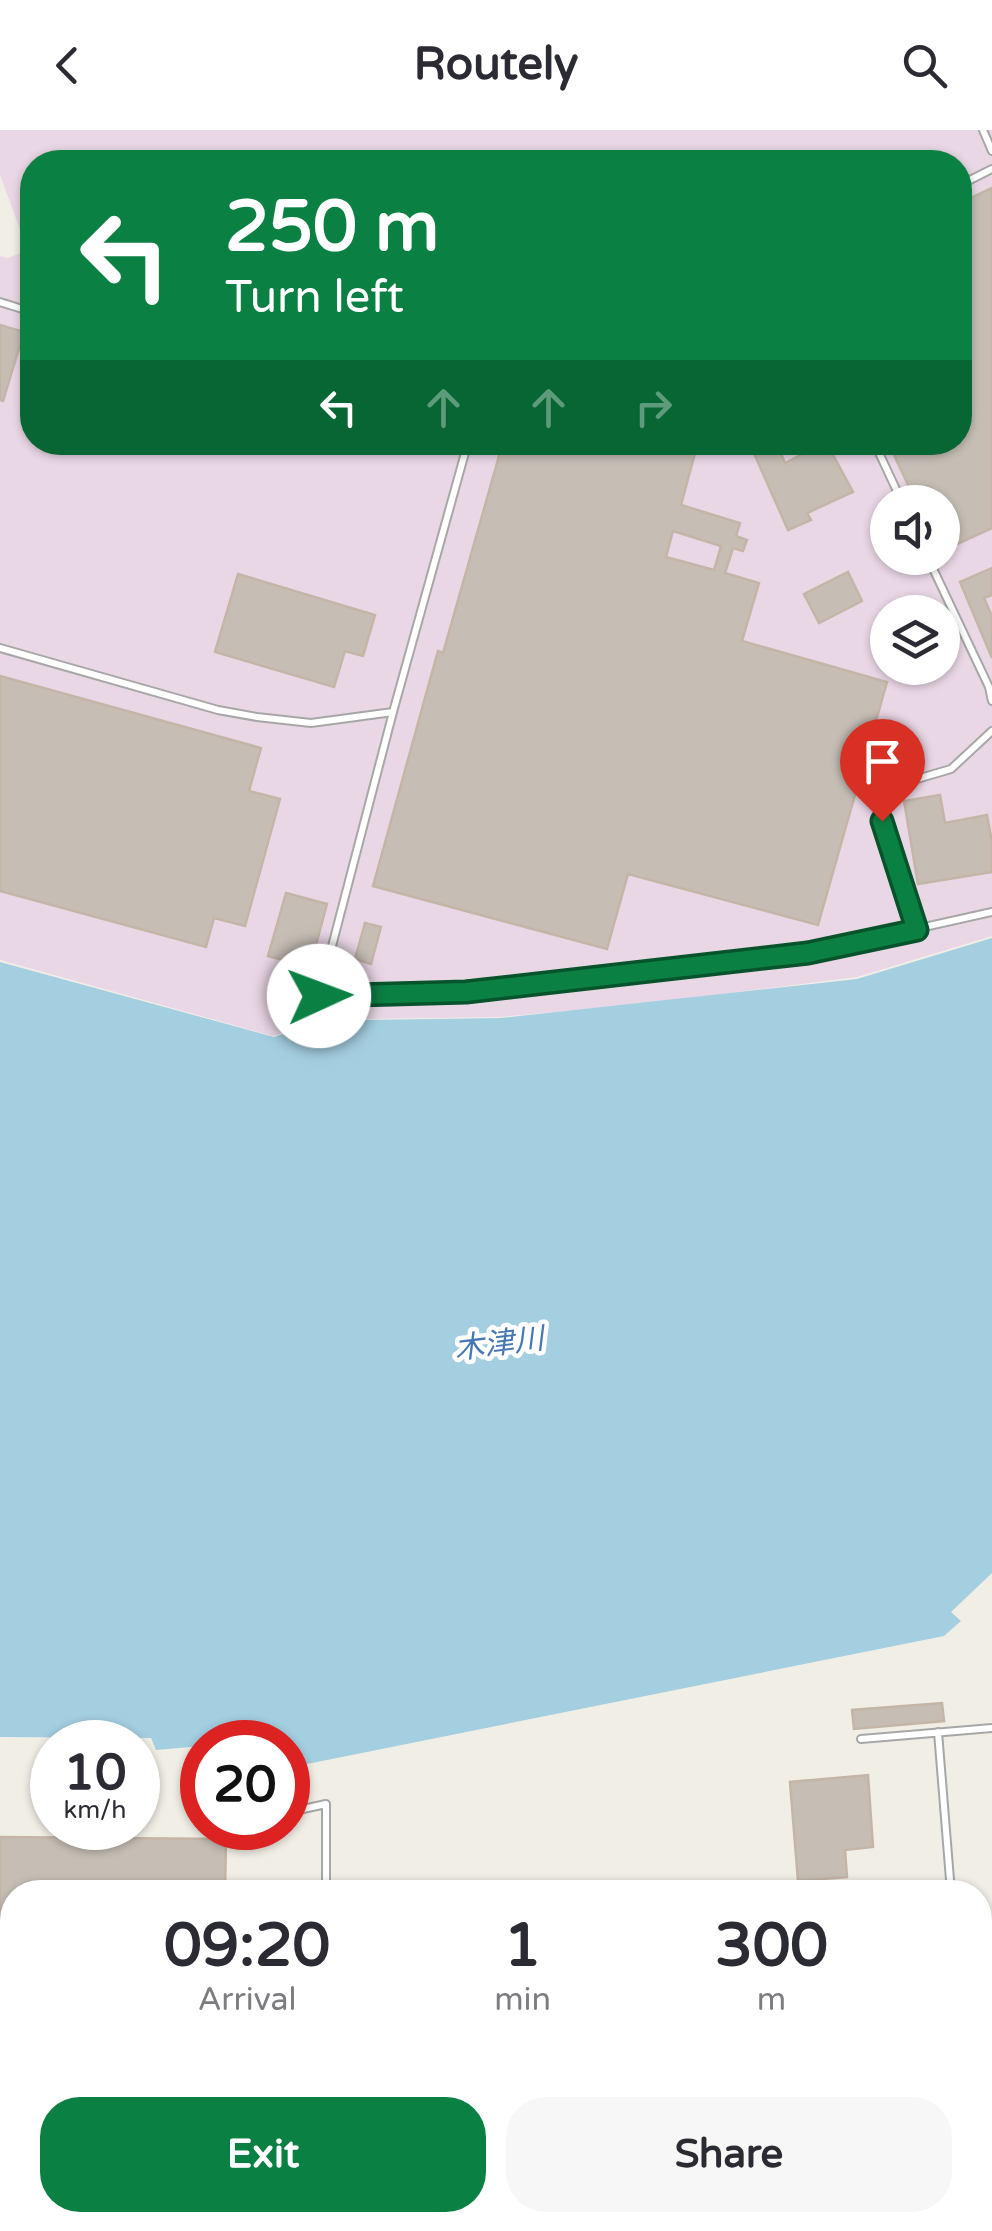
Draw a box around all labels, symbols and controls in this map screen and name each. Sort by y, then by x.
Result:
icon: back [40,38,95,93]
text: Routely [414,38,578,92]
icon: search [897,38,952,93]
text: 250 m [225,186,439,270]
icon: left [60,190,190,320]
text: Turn left [225,271,404,325]
icon: left [311,380,366,435]
icon: ahead [416,380,471,435]
icon: ahead [521,380,576,435]
icon: right [626,380,681,435]
map controls [870,485,960,685]
button: sound [870,485,960,575]
button: layers [870,595,960,685]
pin [840,719,925,822]
icon: arrive [855,734,910,789]
position arrow [267,944,371,1048]
water label: 木津川 [452,1320,549,1368]
speed limit sign: 20 [180,1720,310,1850]
text: 10 [64,1743,126,1803]
text: km/h [64,1795,126,1825]
text: 09:20 [164,1910,330,1982]
text: 1 [504,1910,541,1982]
text: 300 [715,1910,828,1982]
text: Arrival [198,1981,297,2019]
text: min [494,1981,551,2019]
text: m [757,1981,786,2019]
button: Exit [40,2097,486,2212]
button: Share [506,2097,952,2212]

